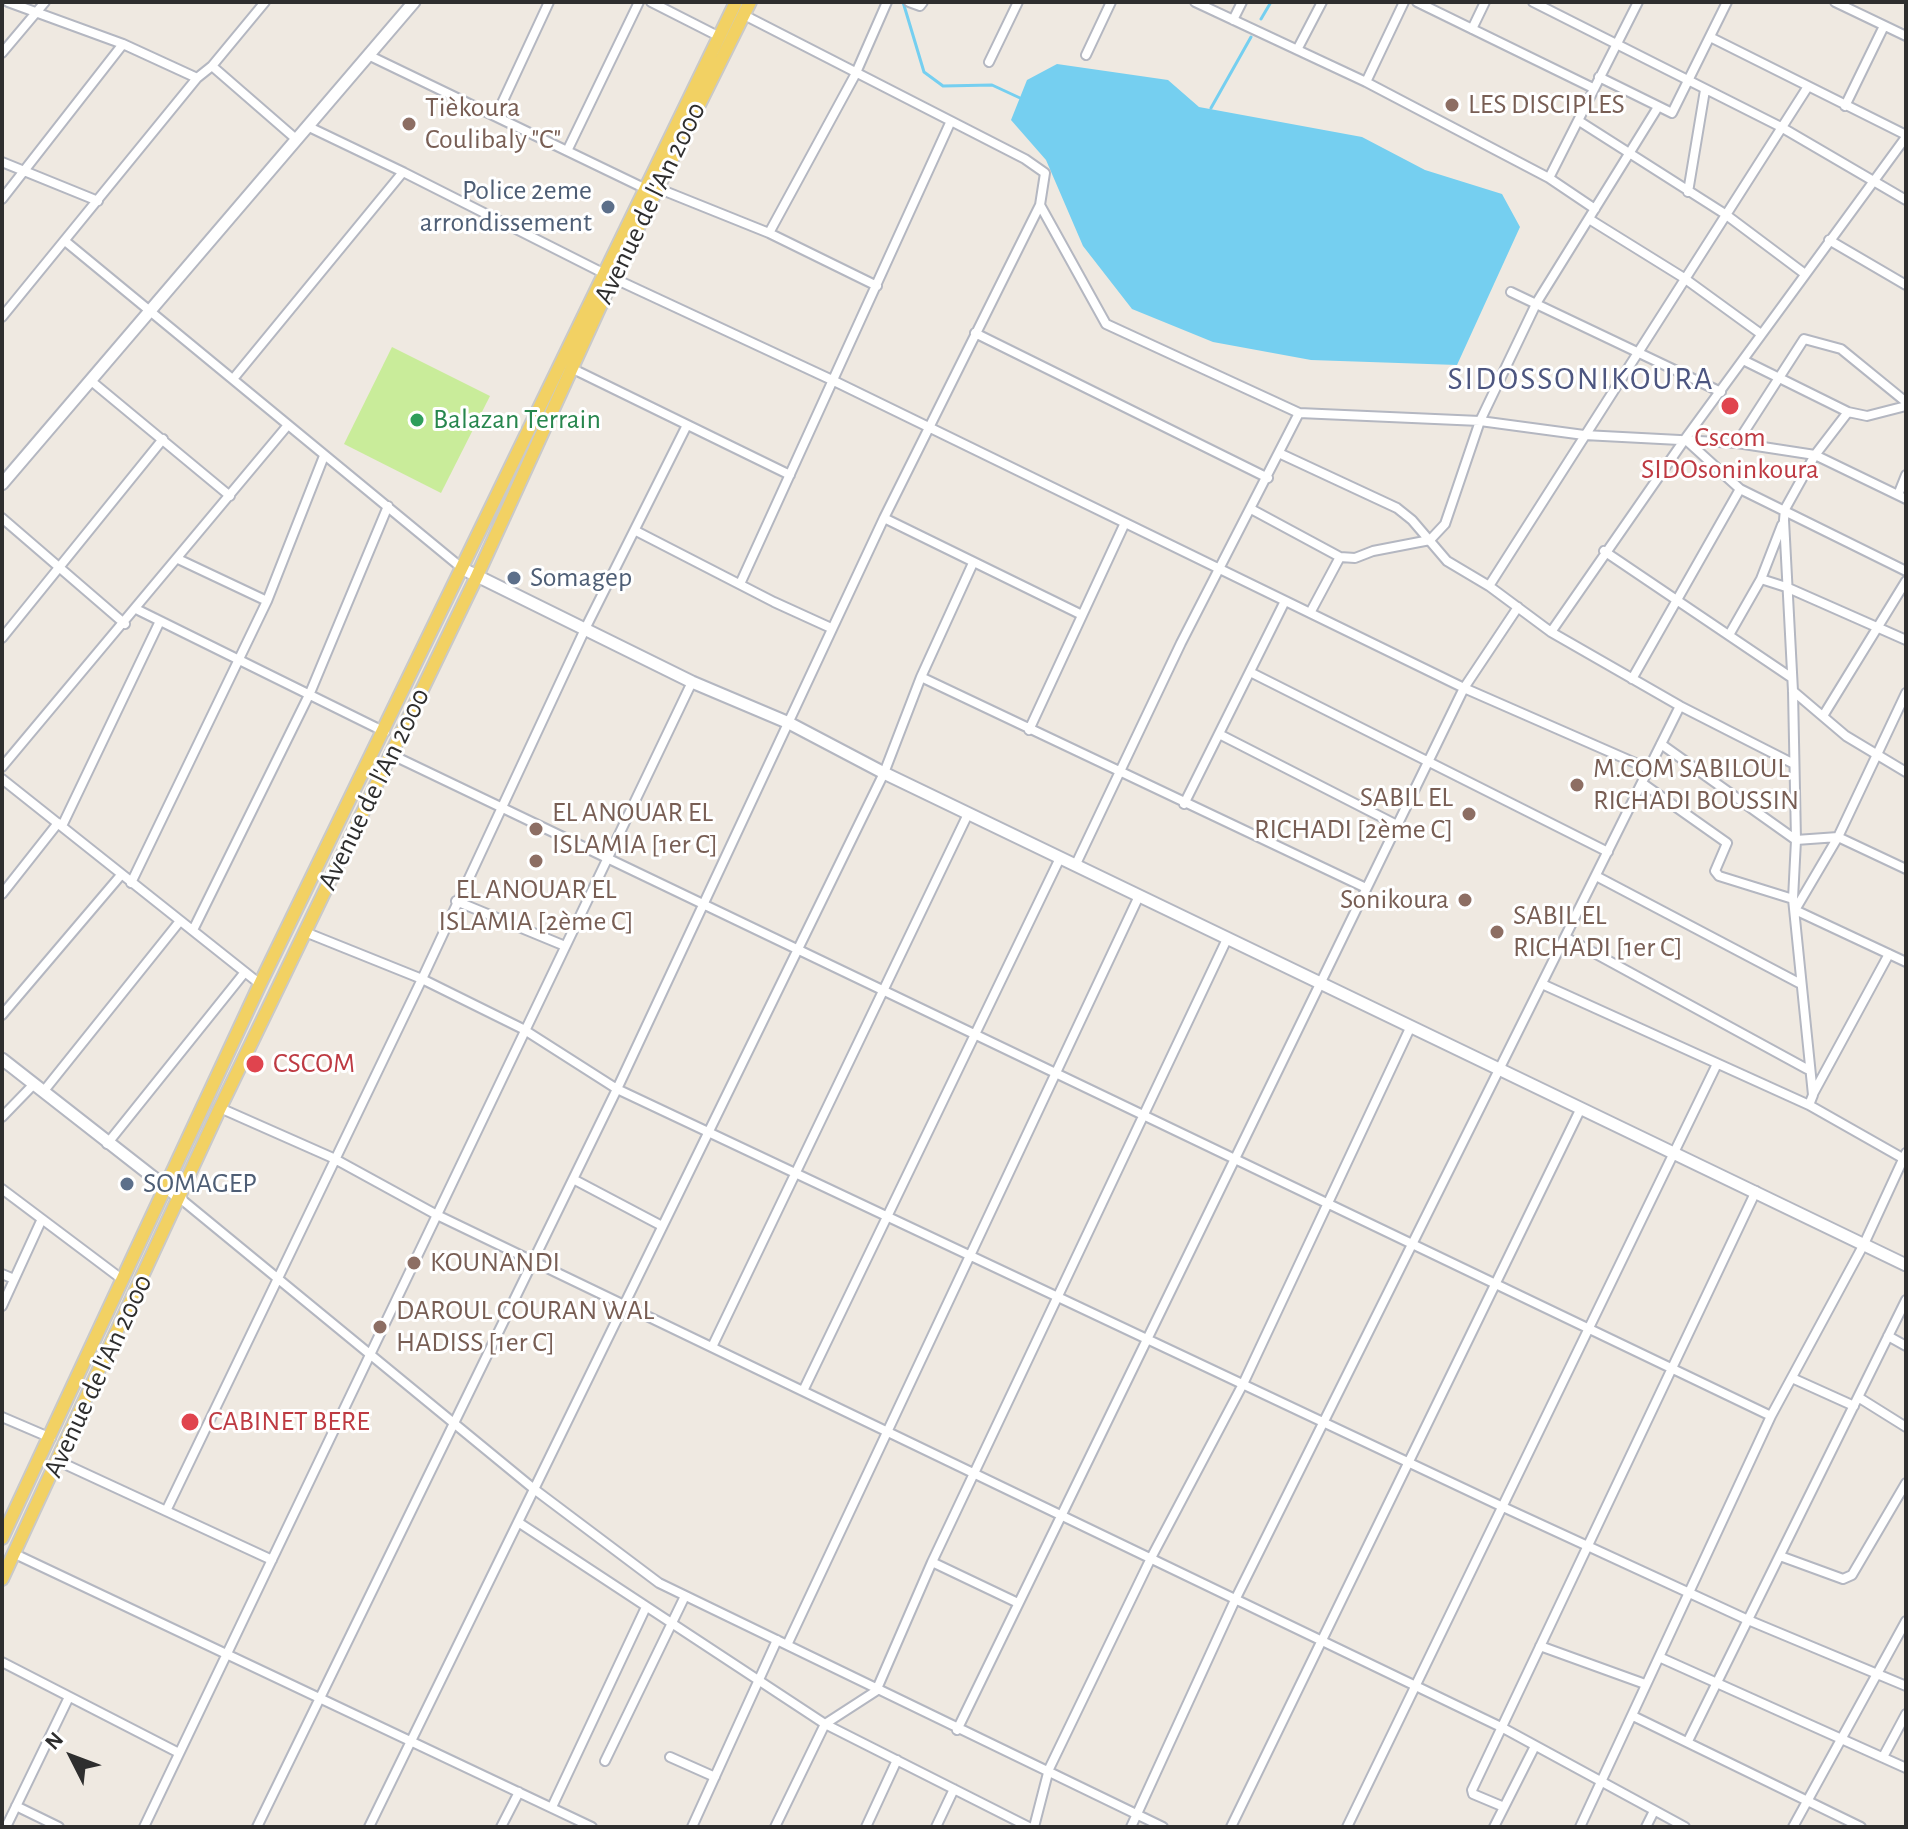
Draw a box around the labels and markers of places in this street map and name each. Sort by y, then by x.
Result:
place label: LES DISCIPLES [1468,88,1625,122]
place label: Tièkoura Coulibaly "C" [425,91,561,157]
marker: LES DISCIPLES [1443,96,1461,114]
marker: Tièkoura Coulibaly "C" [400,115,418,133]
place label: Police 2eme arrondissement [420,174,592,240]
marker: Police 2eme arrondissement [599,198,617,216]
marker: Cscom SIDOsoninkoura [1719,395,1741,417]
place label: Balazan Terrain [433,403,601,437]
marker: Balazan Terrain [408,411,426,429]
place label: Cscom SIDOsoninkoura [1641,421,1819,487]
place label: Somagep [530,561,632,595]
marker: Somagep [505,569,523,587]
place label: M.COM SABILOUL RICHADI BOUSSIN [1593,752,1799,818]
marker: M.COM SABILOUL RICHADI BOUSSIN [1568,776,1586,794]
place label: SABIL EL RICHADI [2ème C] [1254,781,1453,847]
place label: EL ANOUAR EL ISLAMIA [1er C] [552,796,718,862]
marker: SABIL EL RICHADI [2ème C] [1460,805,1478,823]
marker: EL ANOUAR EL ISLAMIA [1er C] [527,820,545,838]
marker: EL ANOUAR EL ISLAMIA [2ème C] [527,852,545,870]
place label: EL ANOUAR EL ISLAMIA [2ème C] [438,873,634,939]
place label: Sonikoura [1340,883,1449,917]
marker: Sonikoura [1456,891,1474,909]
place label: SABIL EL RICHADI [1er C] [1513,899,1683,965]
marker: SABIL EL RICHADI [1er C] [1488,923,1506,941]
place label: CSCOM [273,1047,355,1081]
marker: CSCOM [244,1053,266,1075]
place label: SOMAGEP [143,1167,257,1201]
marker: SOMAGEP [118,1175,136,1193]
place label: KOUNANDI [430,1246,560,1280]
marker: KOUNANDI [405,1254,423,1272]
place label: DAROUL COURAN WAL HADISS [1er C] [396,1294,654,1360]
marker: DAROUL COURAN WAL HADISS [1er C] [371,1318,389,1336]
place label: CABINET BERE [208,1405,370,1439]
marker: CABINET BERE [179,1411,201,1433]

